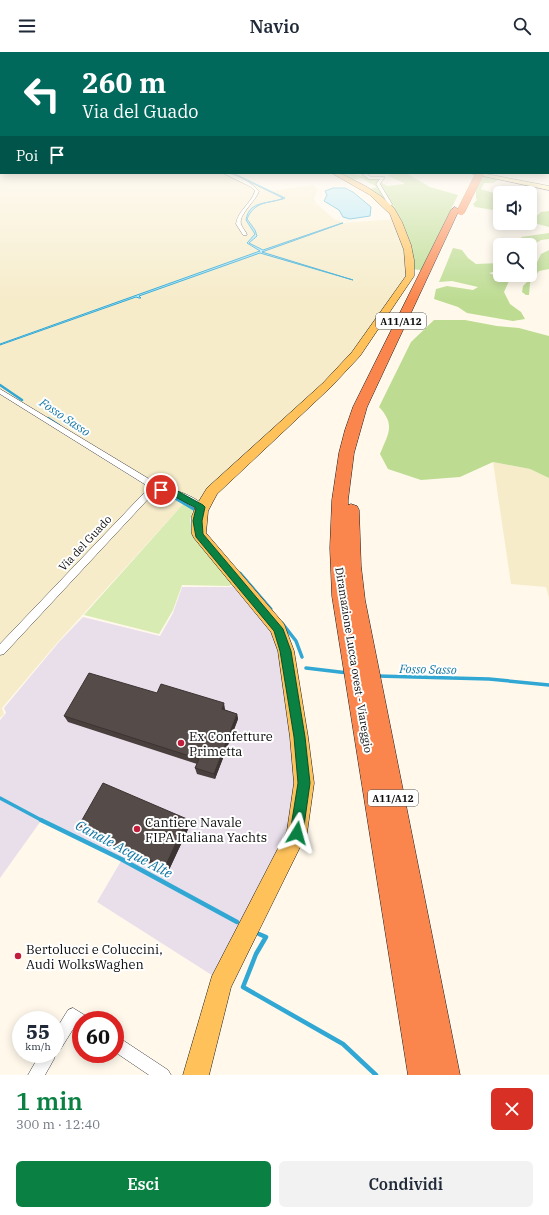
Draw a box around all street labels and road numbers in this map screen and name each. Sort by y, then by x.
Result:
road number: A11/A12 [376,313,426,329]
street label: Via del Guado [56,512,114,574]
street label: Diramazione Lucca ovest - Viareggio [332,566,376,754]
road number: A11/A12 [368,790,418,806]

